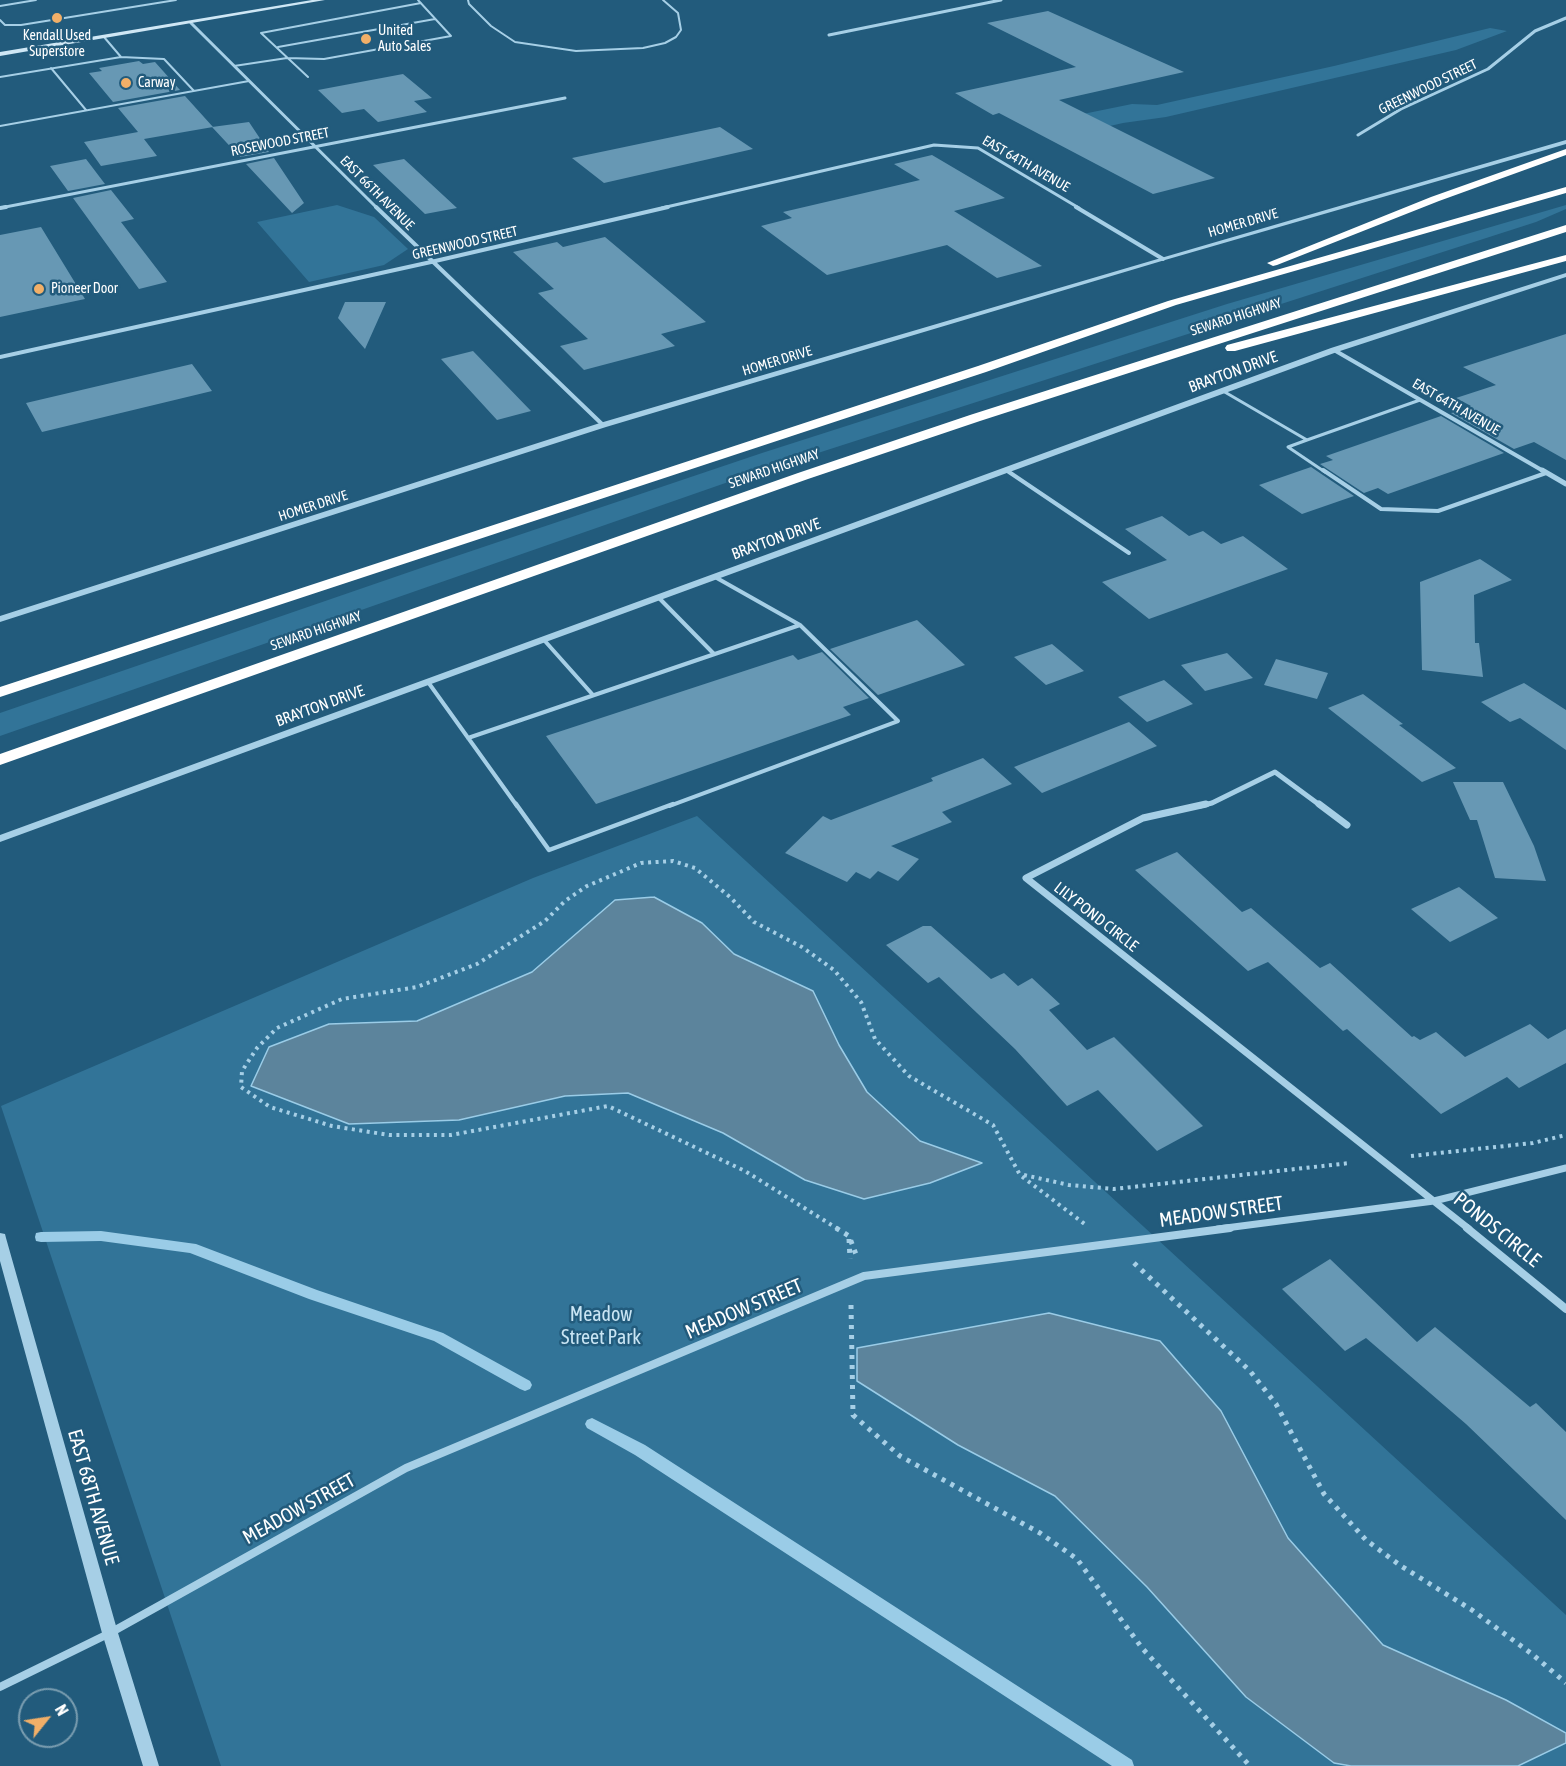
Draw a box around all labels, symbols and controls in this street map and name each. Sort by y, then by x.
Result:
marker: Kendall Used Superstore [50,11,64,25]
place label: United Auto Sales [378,23,431,56]
place label: Kendall Used Superstore [23,28,91,60]
marker: United Auto Sales [359,32,373,46]
street label: GREENWOOD STREET [1376,56,1480,118]
place label: Carway [138,75,175,91]
marker: Carway [119,76,133,90]
street label: ROSEWOOD STREET [229,124,331,160]
street label: EAST 64TH AVENUE [979,132,1073,196]
street label: EAST 66TH AVENUE [336,152,418,234]
street label: HOMER DRIVE [1206,205,1280,241]
street label: GREENWOOD STREET [411,223,519,263]
place label: Pioneer Door [51,281,118,297]
marker: Pioneer Door [32,282,46,296]
street label: SEWARD HIGHWAY [1188,294,1284,340]
street label: HOMER DRIVE [740,342,814,380]
street label: BRAYTON DRIVE [1186,347,1280,397]
street label: EAST 64TH AVENUE [1409,375,1503,439]
street label: SEWARD HIGHWAY [726,446,822,492]
street label: HOMER DRIVE [276,487,350,525]
street label: BRAYTON DRIVE [729,514,823,564]
street label: SEWARD HIGHWAY [268,608,364,654]
street label: BRAYTON DRIVE [273,681,367,731]
street label: LILY POND CIRCLE [1050,878,1142,956]
street label: PONDS CIRCLE [1449,1188,1545,1272]
street label: MEADOW STREET [1158,1191,1284,1233]
street label: MEADOW STREET [682,1274,806,1344]
park label: Meadow Street Park [561,1303,641,1350]
street label: EAST 68TH AVENUE [62,1426,124,1568]
street label: MEADOW STREET [239,1468,359,1550]
north arrow [18,1688,78,1748]
text: N [52,1701,72,1719]

